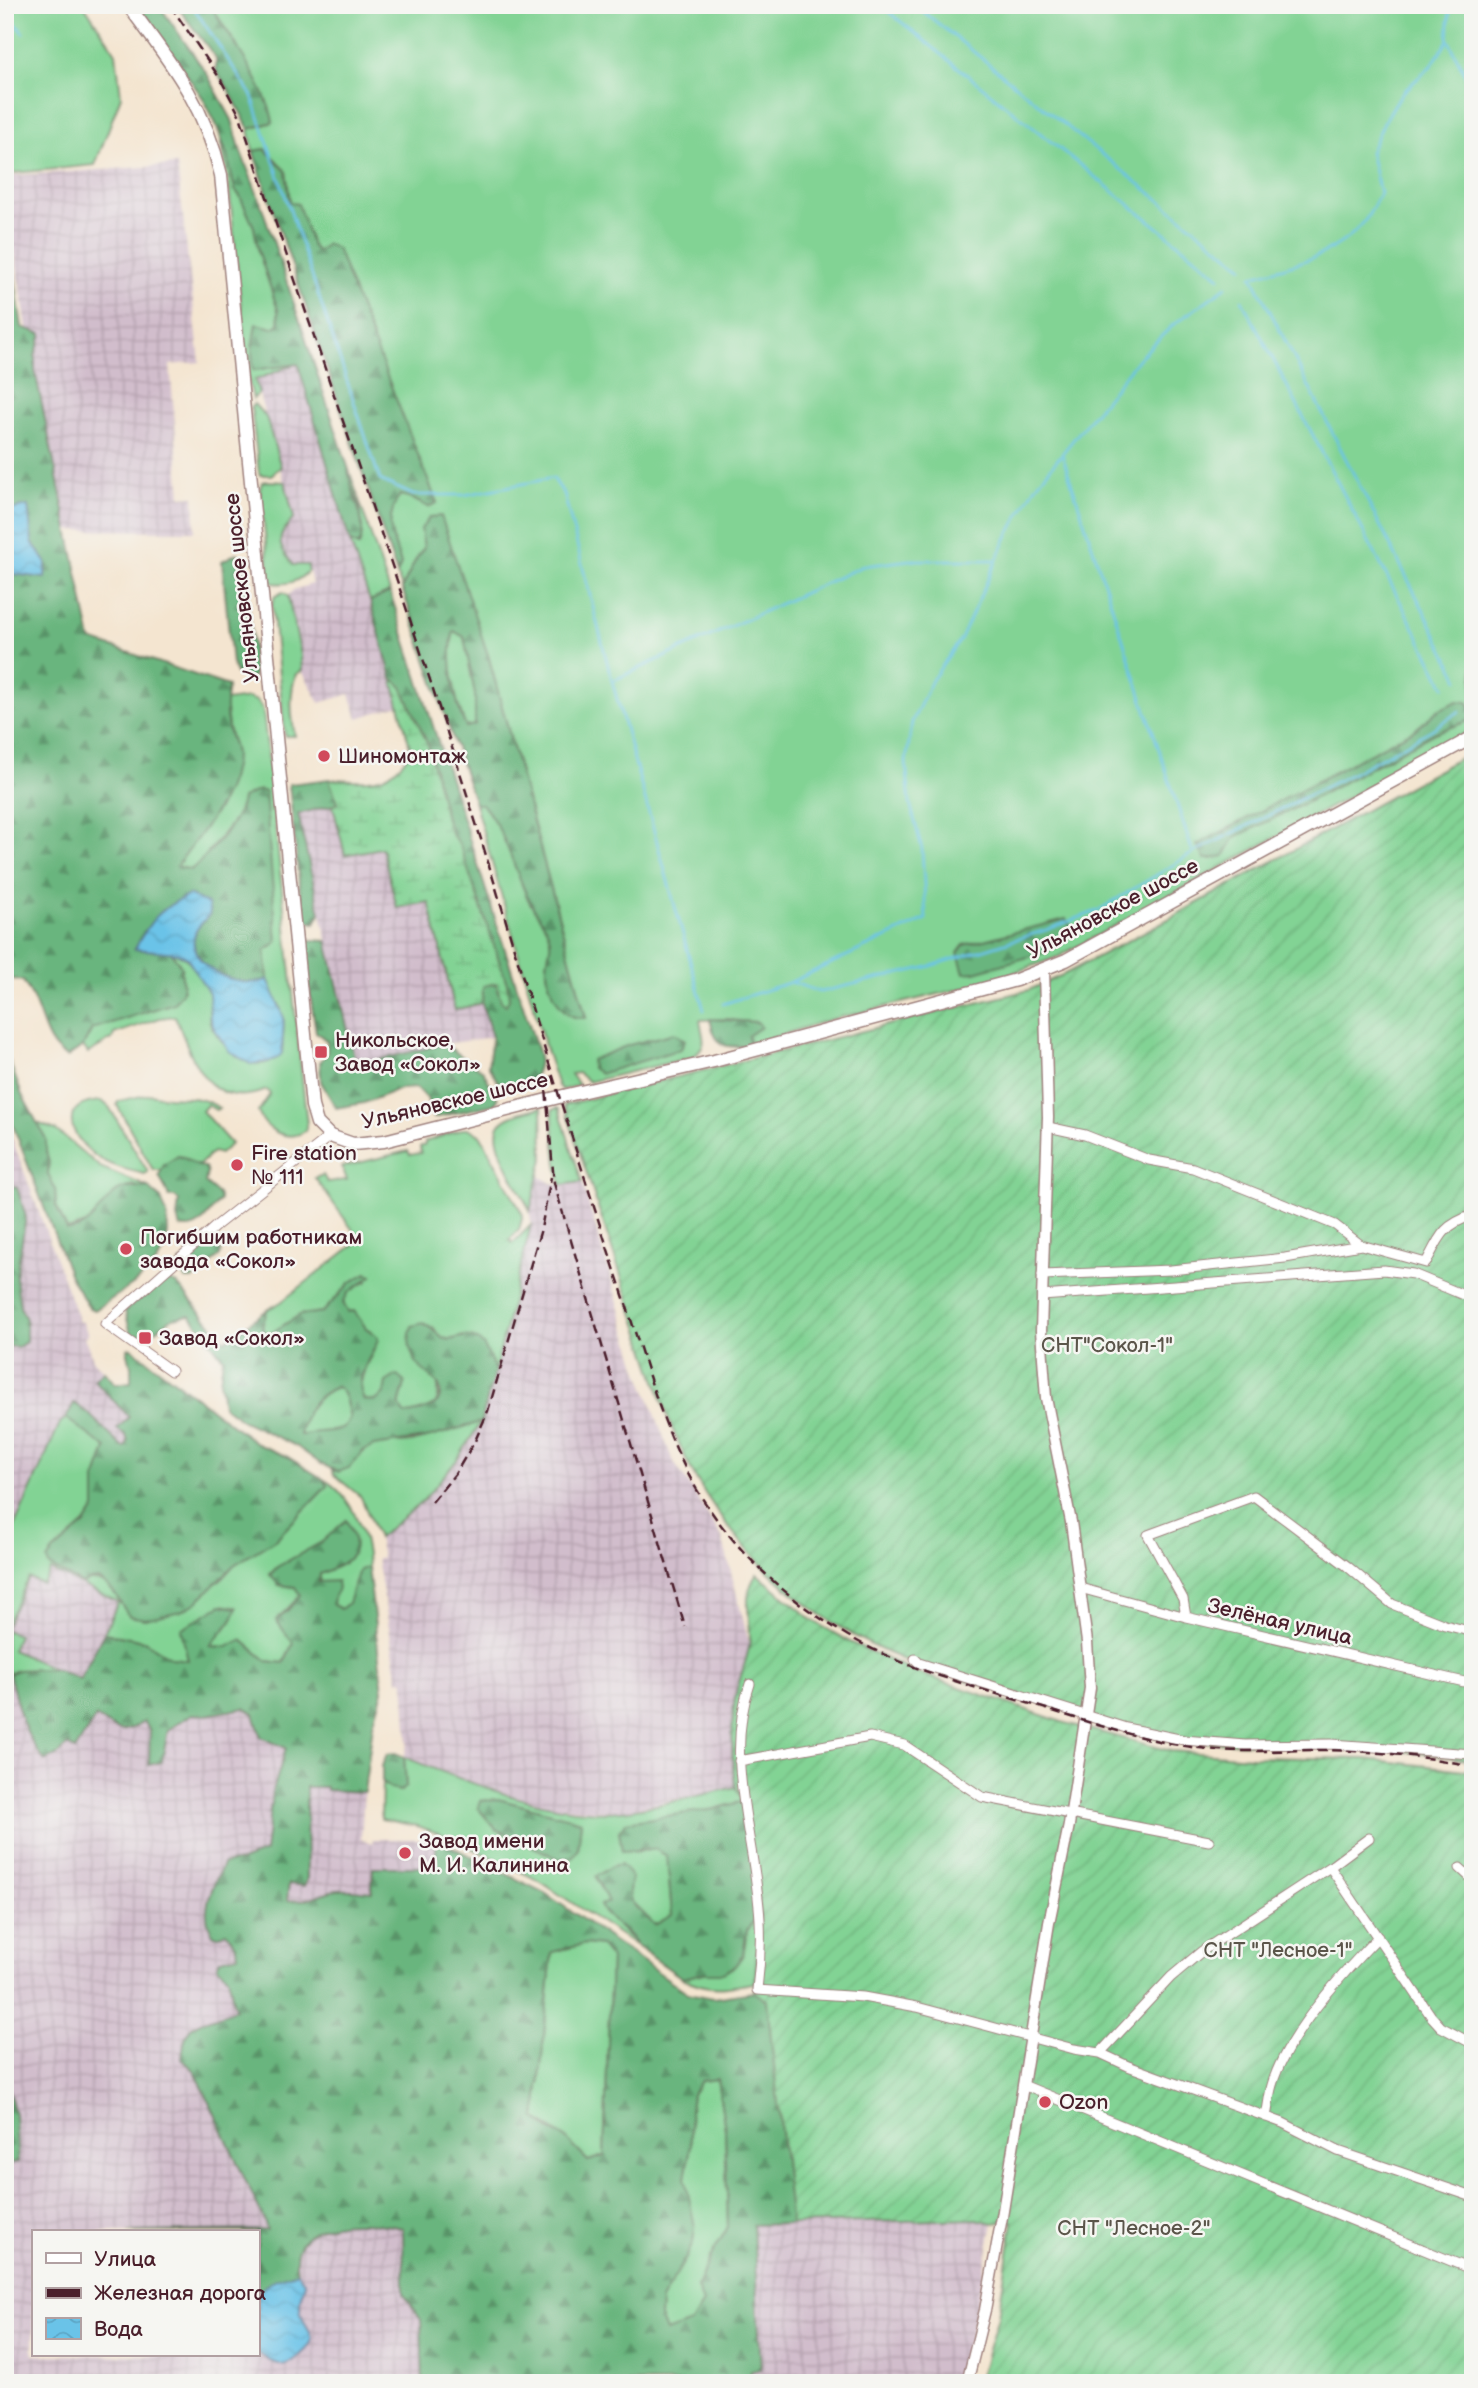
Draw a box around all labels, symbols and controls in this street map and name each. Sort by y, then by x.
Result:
street label: Ульяновское шоссе [220,492,264,684]
place label: Шиномонтаж [338,744,466,769]
marker: Шиномонтаж [316,748,332,764]
street label: Ульяновское шоссе [1023,853,1203,965]
place label: Никольское, Завод «Сокол» [335,1028,481,1077]
marker: Никольское, Завод «Сокол» [313,1044,329,1060]
street label: Ульяновское шоссе [359,1067,551,1135]
place label: Fire station № 111 [251,1141,357,1190]
marker: Fire station № 111 [229,1157,245,1173]
place label: Погибшим работникам завода «Сокол» [140,1225,362,1274]
marker: Погибшим работникам завода «Сокол» [118,1241,134,1257]
place label: Завод «Сокол» [159,1326,305,1351]
marker: Завод «Сокол» [137,1330,153,1346]
park label: СНТ"Сокол-1" [1041,1333,1173,1358]
street label: Зелёная улица [1205,1593,1355,1651]
place label: Завод имени М. И. Калинина [419,1829,570,1878]
marker: Завод имени М. И. Калинина [397,1845,413,1861]
park label: СНТ "Лесное-1" [1203,1938,1353,1963]
place label: Ozon [1059,2090,1108,2115]
marker: Ozon [1037,2094,1053,2110]
park label: СНТ "Лесное-2" [1057,2216,1211,2241]
legend [32,2230,259,2356]
text: Улица [94,2247,157,2272]
text: Железная дорога [94,2281,267,2306]
text: Вода [94,2317,143,2342]

